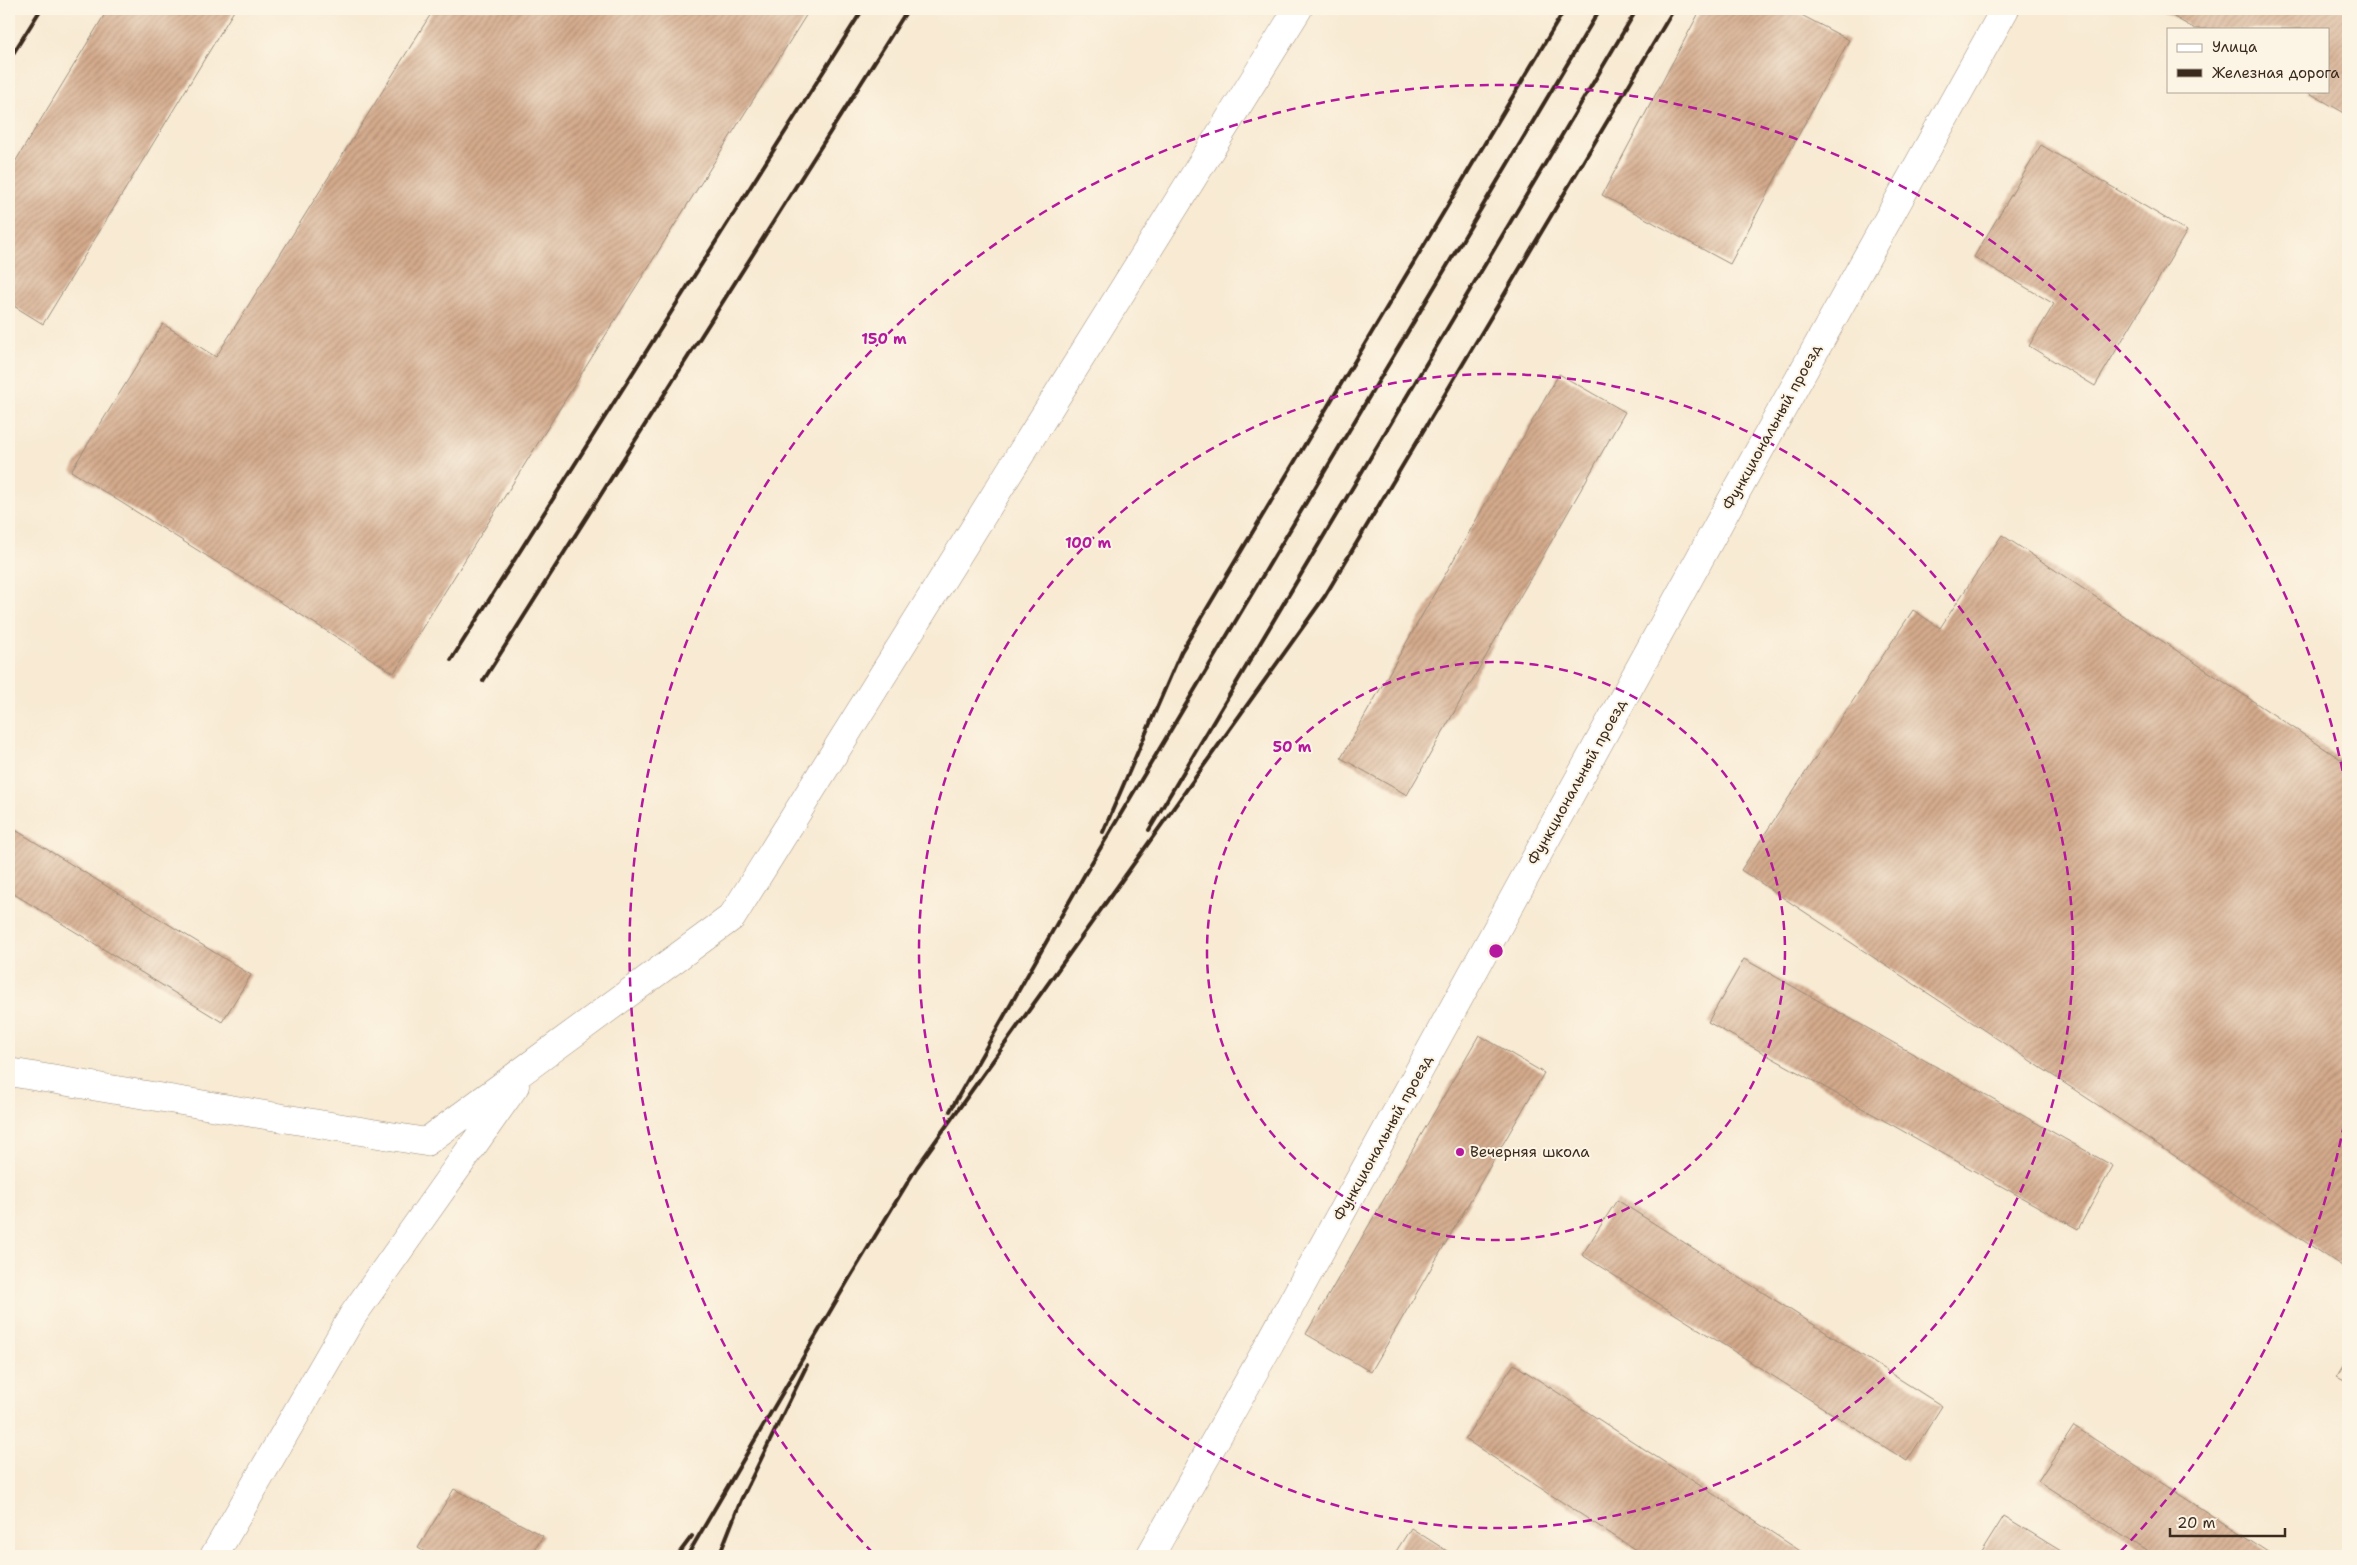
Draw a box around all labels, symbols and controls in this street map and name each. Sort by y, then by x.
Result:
legend [2167,28,2330,92]
text: Улица [2212,37,2258,57]
text: Железная дорога [2212,63,2340,83]
text: 150 m [861,329,907,349]
street label: Функциональный проезд [1718,340,1826,513]
text: 100 m [1065,533,1111,553]
street label: Функциональный проезд [1523,695,1631,868]
text: 50 m [1273,737,1312,757]
centre of rings [1487,942,1505,960]
street label: Функциональный проезд [1329,1051,1437,1224]
place label: Вечерняя школа [1470,1142,1590,1162]
marker: Вечерняя школа [1454,1146,1466,1158]
scale bar [2170,1505,2284,1537]
text: 20 m [2177,1513,2216,1533]

